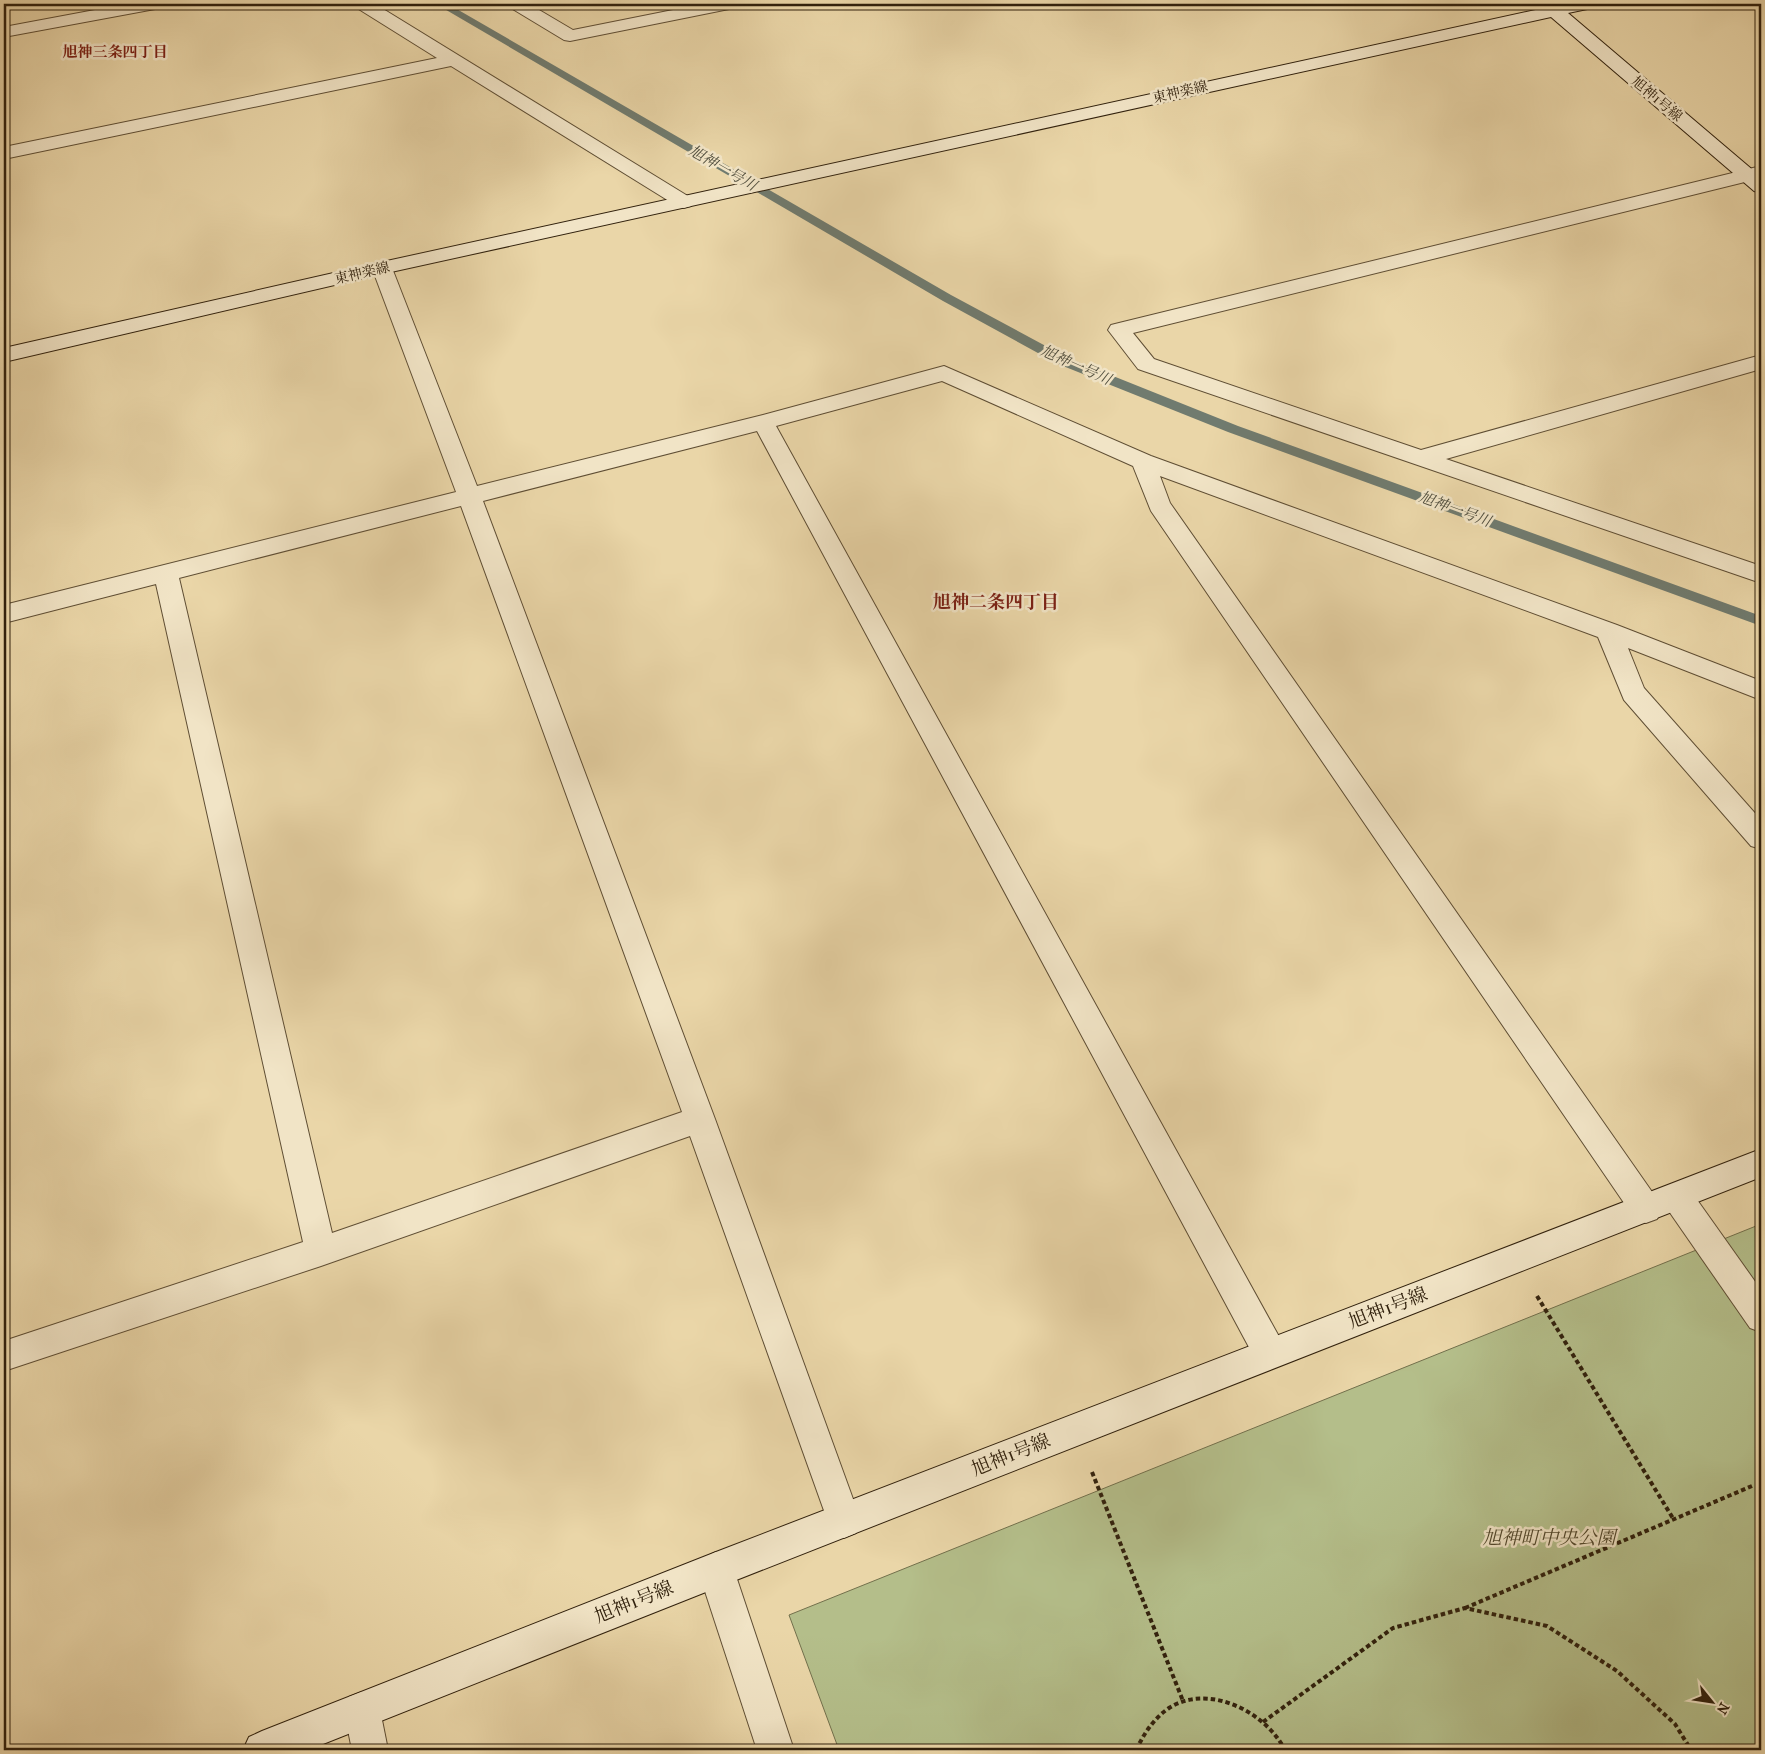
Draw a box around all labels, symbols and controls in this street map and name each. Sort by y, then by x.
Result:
district label: 旭神三条四丁目 [62,43,168,61]
street label: 旭神1号線 [1628,73,1686,125]
street label: 東神楽線 [1151,77,1209,107]
water label: 旭神一号川 [686,141,762,196]
street label: 東神楽線 [333,258,391,288]
water label: 旭神一号川 [1038,342,1116,389]
water label: 旭神一号川 [1417,488,1495,531]
district label: 旭神二条四丁目 [933,592,1059,613]
street label: 旭神1号線 [1345,1283,1431,1333]
street label: 旭神1号線 [968,1429,1054,1481]
park label: 旭神町中央公園 [1482,1527,1618,1549]
street label: 旭神1号線 [591,1576,677,1628]
north arrow [1688,1676,1738,1726]
text: N [1713,1699,1733,1717]

